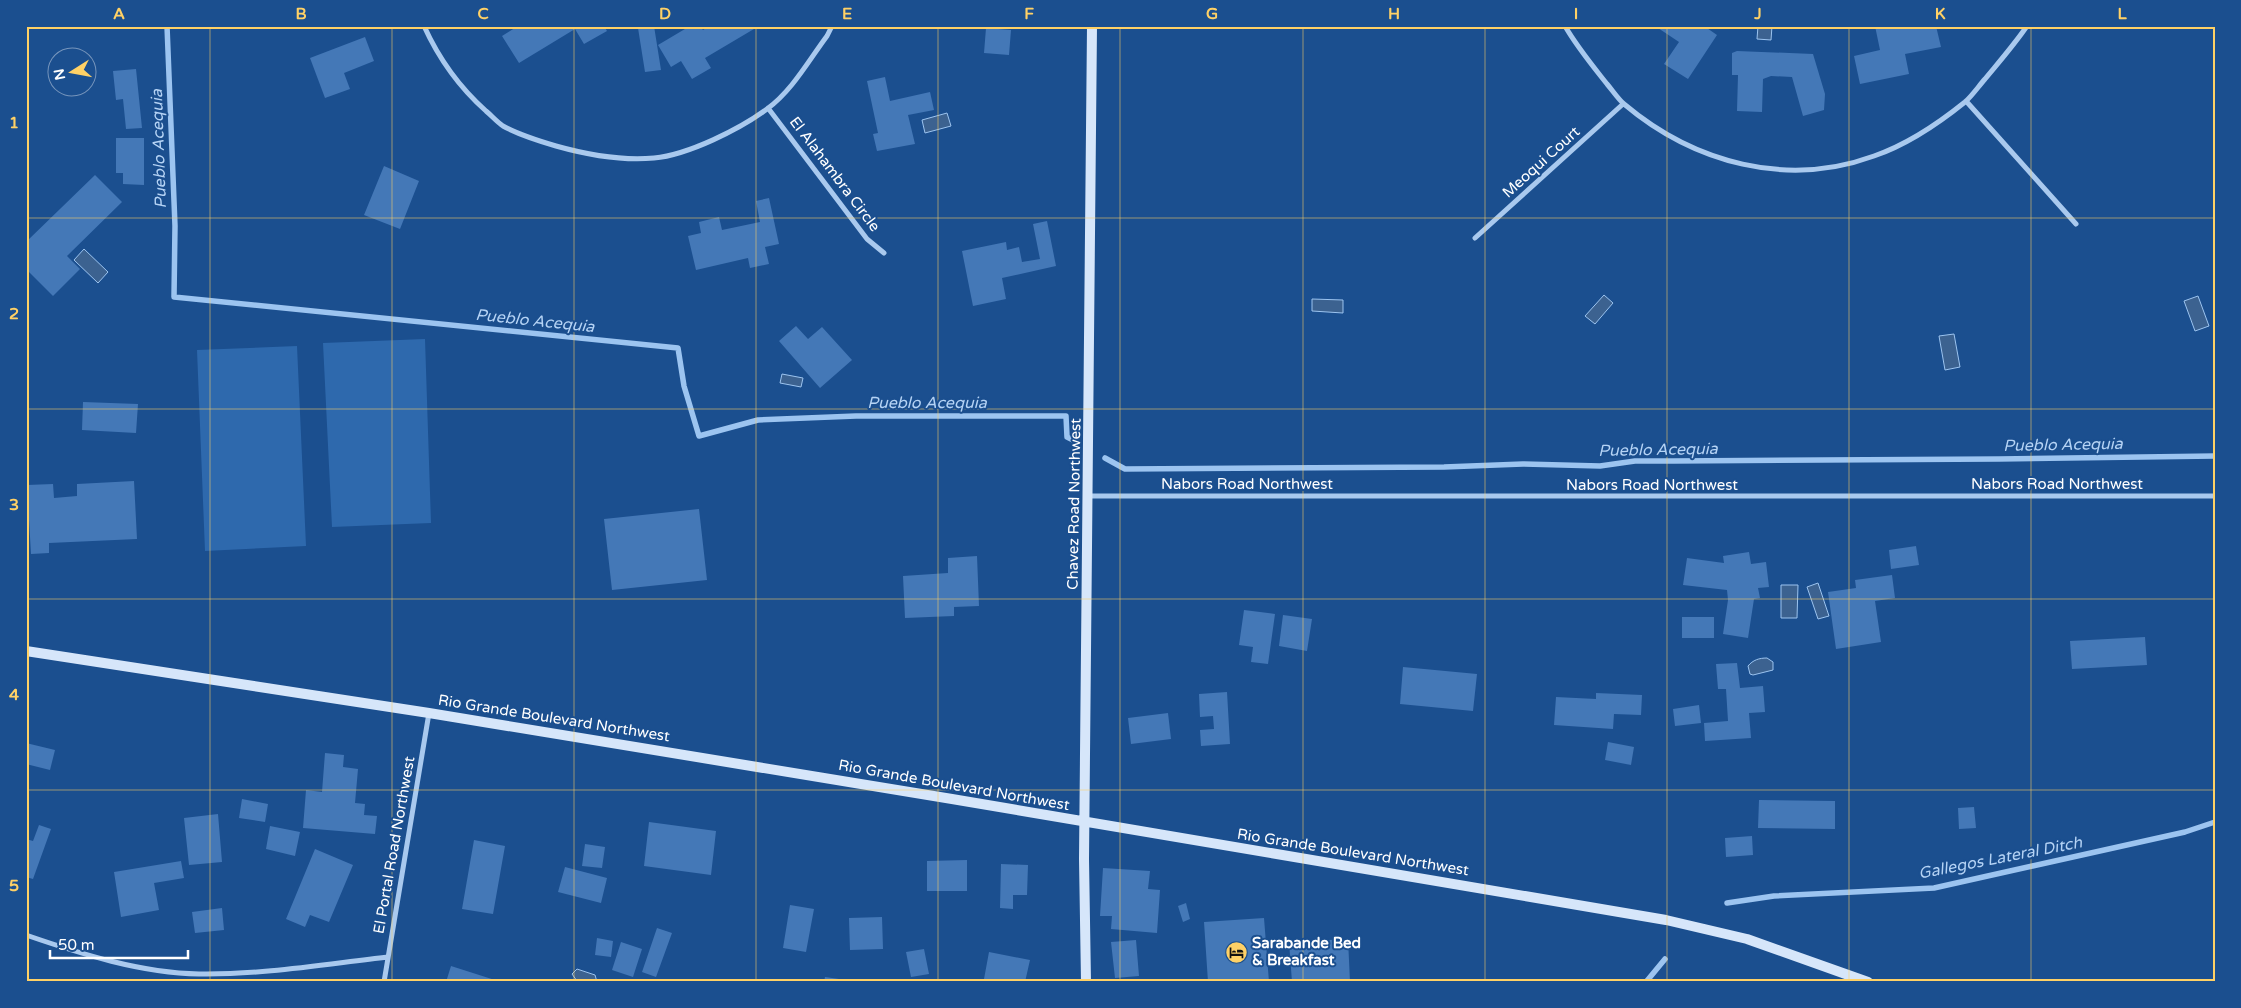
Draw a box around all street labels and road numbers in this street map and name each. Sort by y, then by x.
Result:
street label: El Alahambra Circle [786,113,884,235]
street label: Meoqui Court [1499,122,1584,201]
street label: Chavez Road Northwest [1064,418,1085,590]
street label: Nabors Road Northwest [1161,475,1333,493]
street label: Nabors Road Northwest [1971,475,2143,493]
street label: Nabors Road Northwest [1566,476,1738,494]
street label: Rio Grande Boulevard Northwest [437,691,671,745]
street label: El Portal Road Northwest [370,755,419,935]
street label: Rio Grande Boulevard Northwest [837,756,1071,814]
street label: Rio Grande Boulevard Northwest [1236,825,1470,879]

